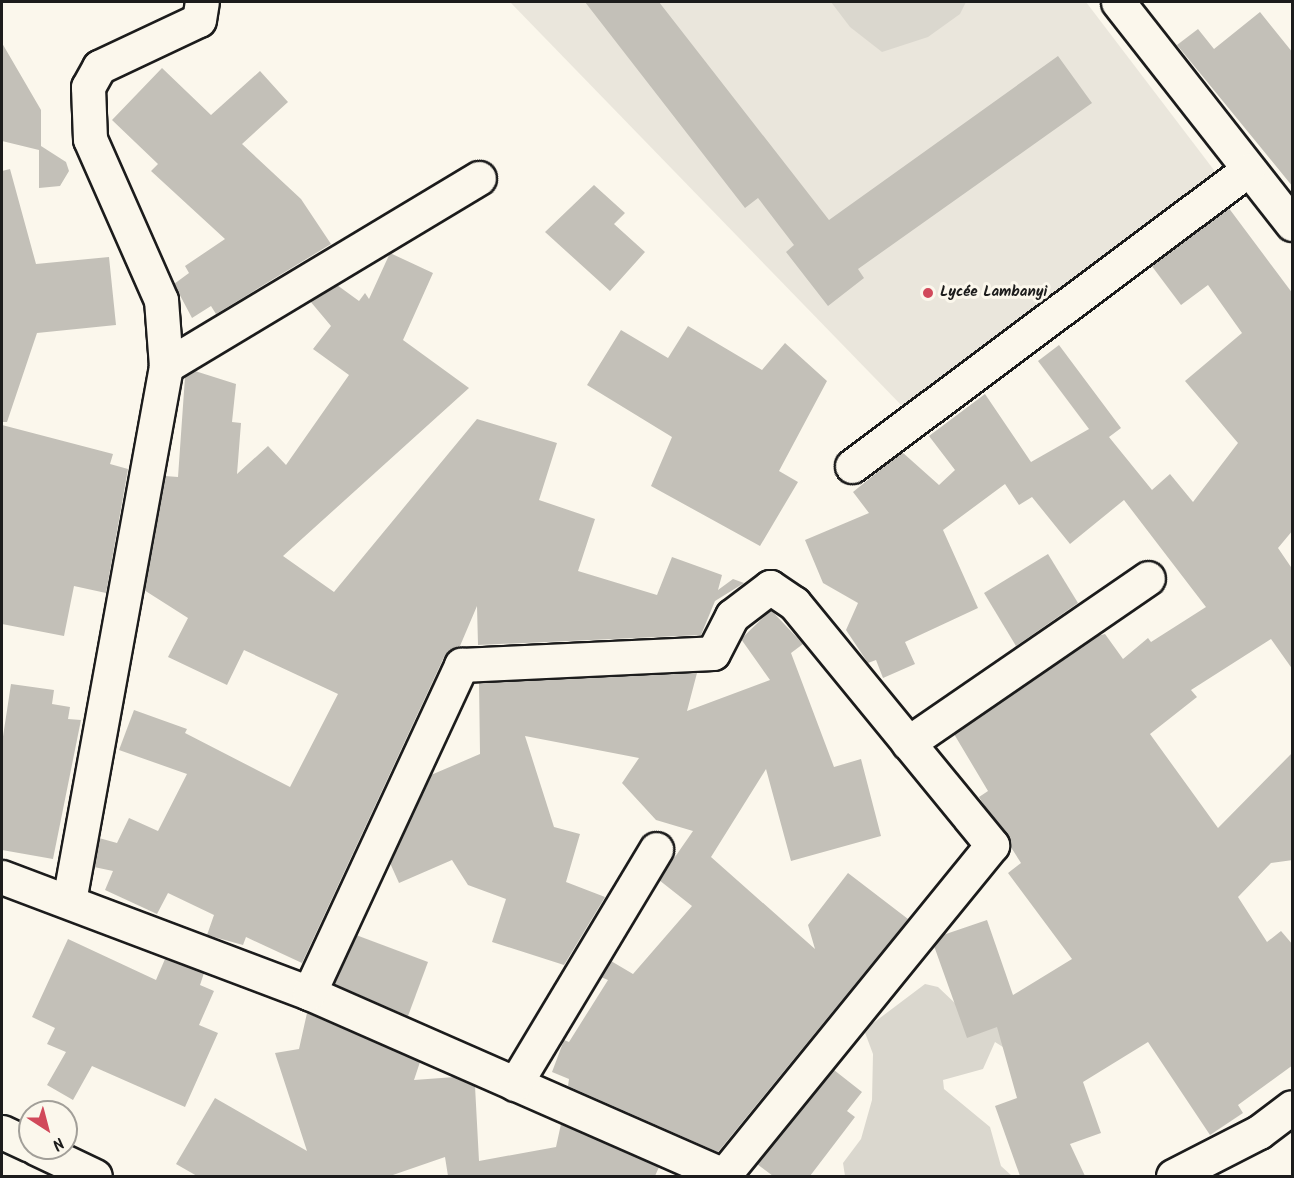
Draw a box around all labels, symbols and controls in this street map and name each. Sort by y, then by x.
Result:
place label: Lycée Lambanyi [940,284,1048,302]
marker: Lycée Lambanyi [921,286,935,300]
north arrow [18,1100,78,1160]
text: N [46,1130,69,1156]

